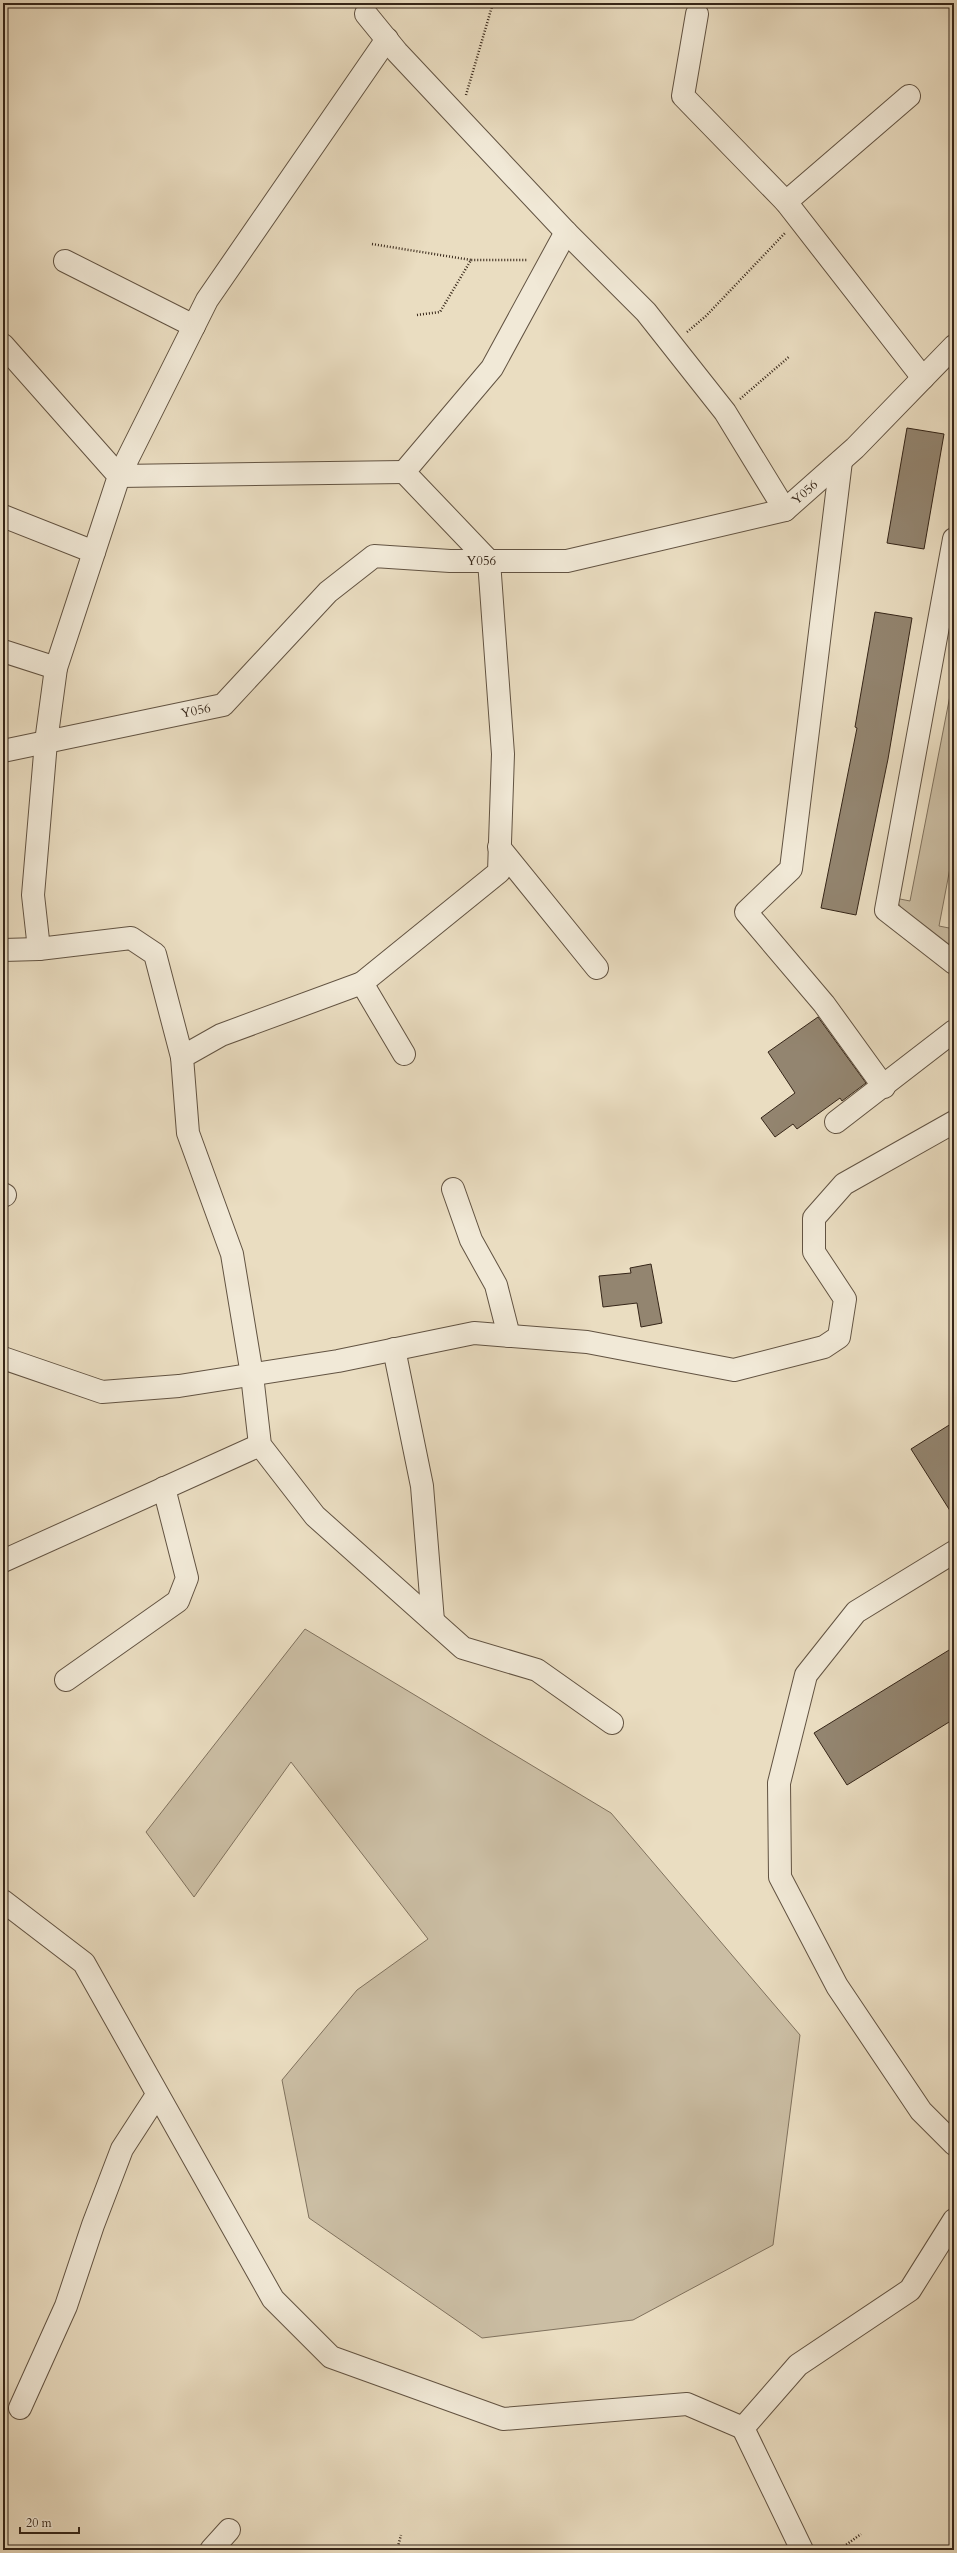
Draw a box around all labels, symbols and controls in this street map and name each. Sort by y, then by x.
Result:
street label: Y056 [788,476,822,509]
street label: Y056 [467,552,497,570]
street label: Y056 [179,699,213,723]
scale bar [20,2509,79,2535]
text: 20 m [26,2515,53,2531]

